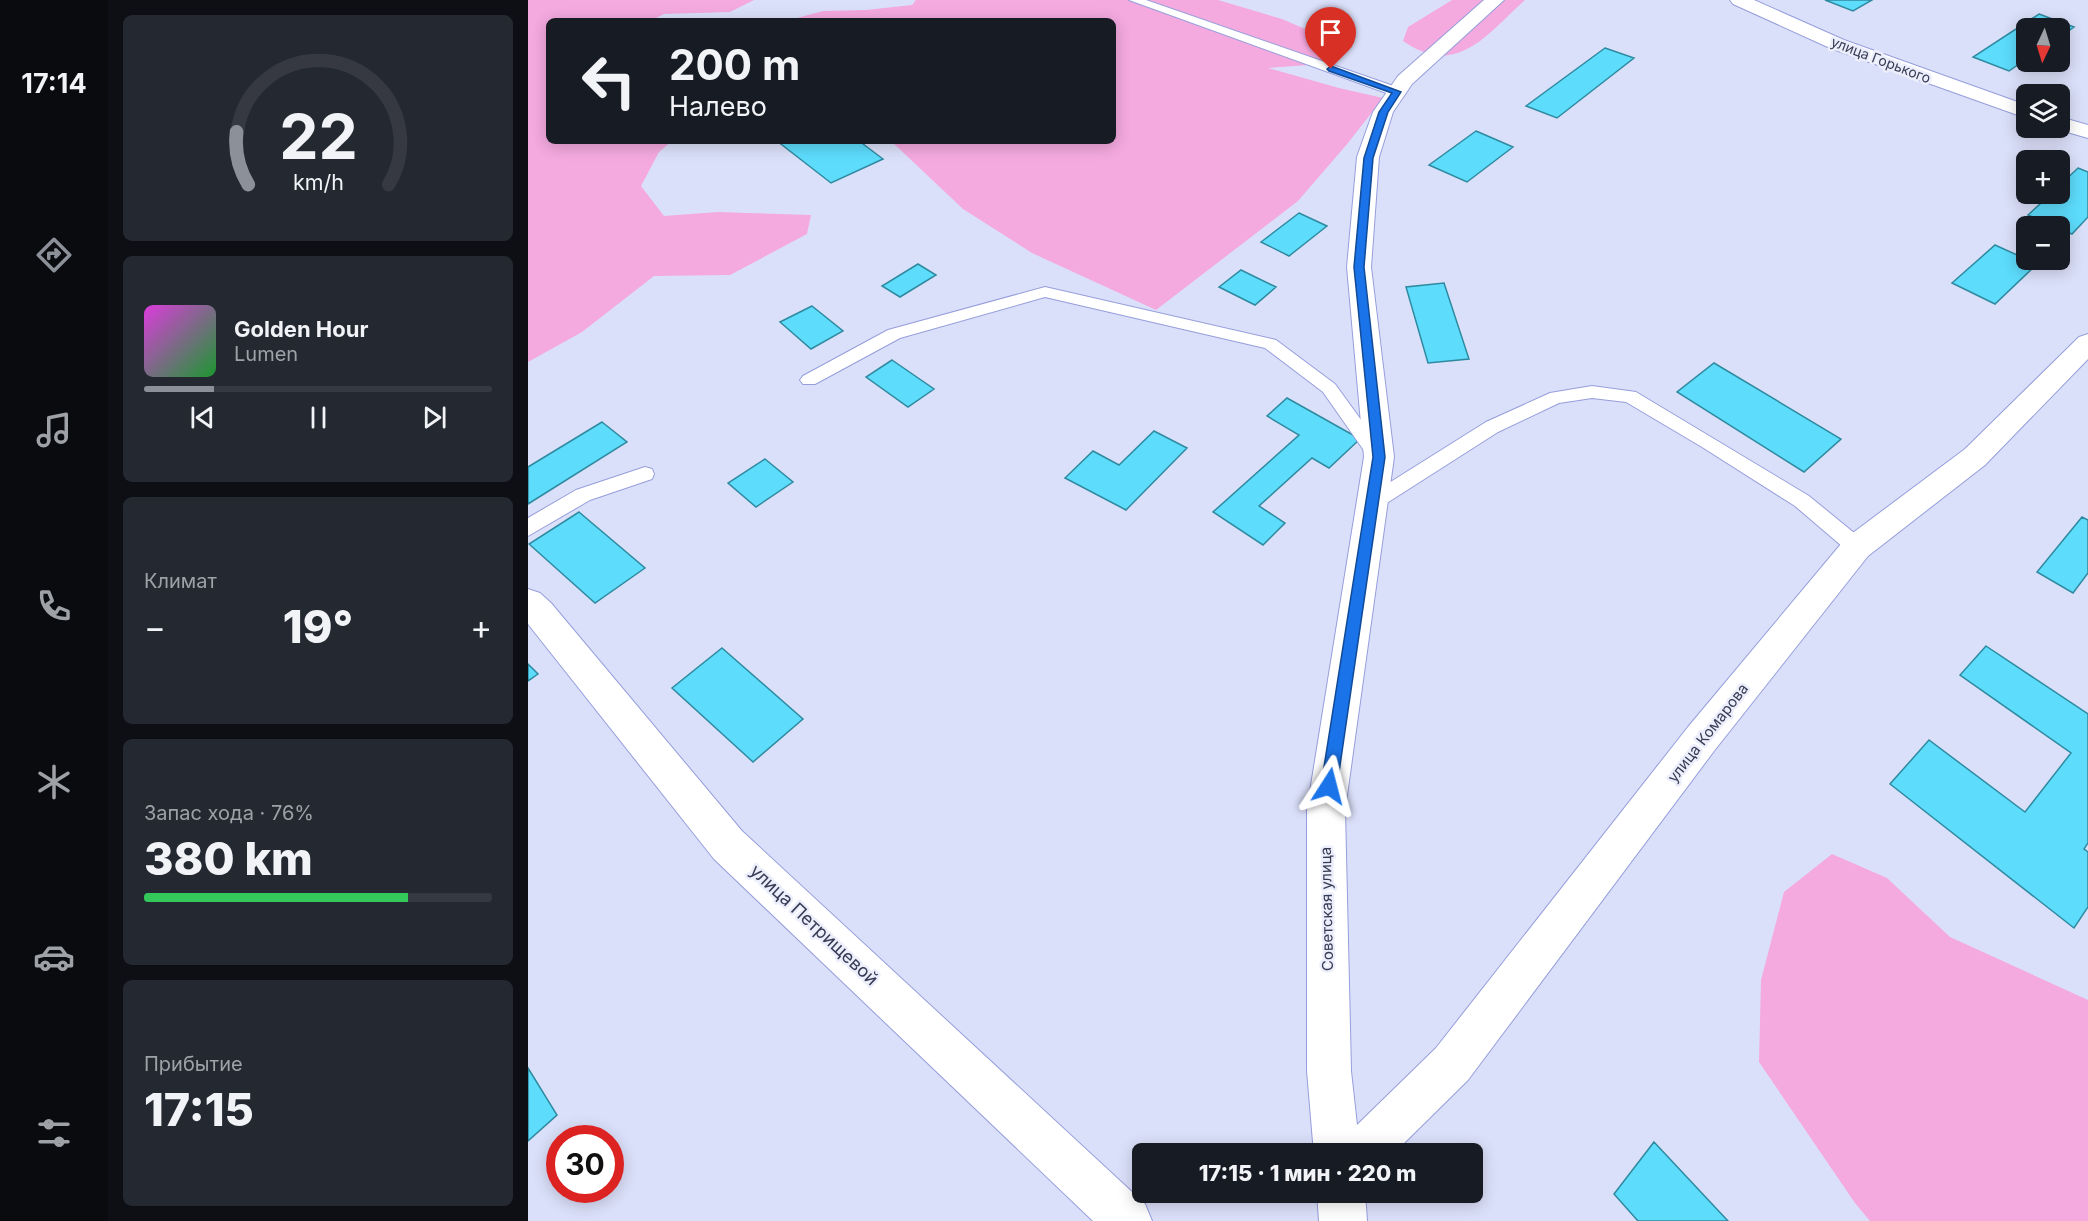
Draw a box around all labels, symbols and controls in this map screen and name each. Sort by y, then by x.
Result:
pin [1305,7,1356,69]
icon: arrive [1314,16,1347,49]
north arrow [2016,18,2070,72]
map controls [2016,18,2070,270]
street label: улица Горького [1829,33,1933,86]
text: 200 m [669,39,800,90]
icon: left [570,42,648,120]
text: 17:14 [21,67,87,100]
button: layers [2016,84,2070,138]
text: Налево [669,90,767,123]
text: 22 [279,99,357,174]
button: + [2016,150,2070,204]
text: km/h [293,169,343,195]
button: − [2016,216,2070,270]
icon: directions [33,234,75,276]
text: Golden Hour [234,316,368,342]
text: Lumen [234,342,298,366]
icon: previous [186,401,219,434]
icon: pause [302,401,335,434]
icon: next [418,401,451,434]
icon: music [33,409,75,451]
text: Климат [144,569,217,593]
icon: phone [33,585,75,627]
text: 19° [283,599,353,654]
text: − [144,607,166,647]
text: + [470,607,492,647]
street label: улица Комарова [1663,679,1752,786]
position arrow [1297,754,1361,818]
icon: climate [33,761,75,803]
text: Запас хода · 76% [144,801,314,825]
text: 380 km [144,831,313,886]
street label: Советская улица [1316,847,1337,971]
street label: улица Петрищевой [746,860,883,989]
icon: car [33,936,75,978]
text: Прибытие [144,1052,243,1076]
text: 17:15 [144,1082,254,1137]
icon: filters [33,1112,75,1154]
speed limit sign: 30 [546,1125,624,1203]
text: 17:15 · 1 мин · 220 m [1199,1160,1416,1186]

